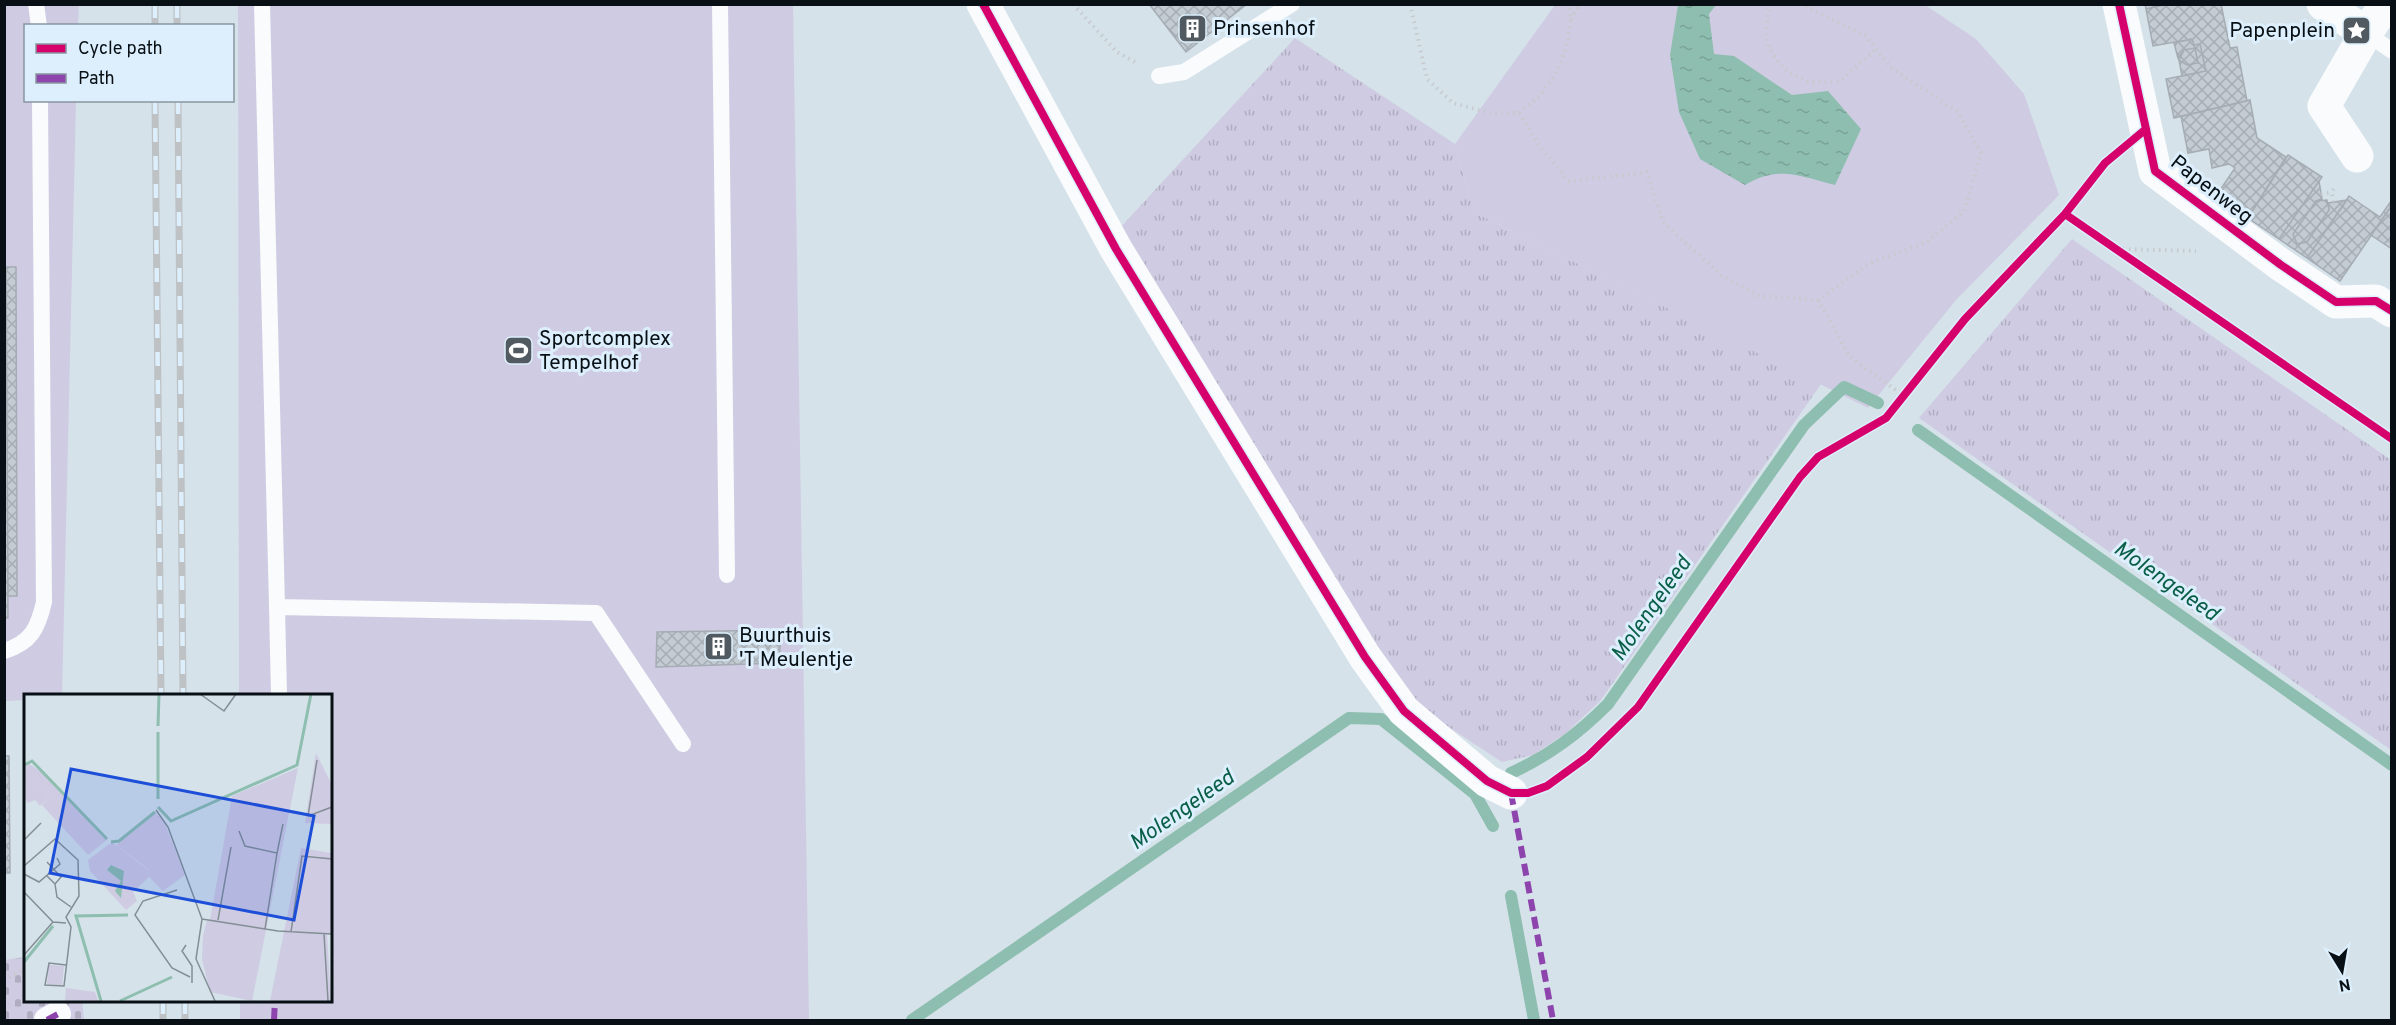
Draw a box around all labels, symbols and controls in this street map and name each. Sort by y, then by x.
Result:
building icon: Prinsenhof [1176,12,1208,44]
place icon: Papenplein [2340,14,2372,46]
place label: Prinsenhof [1213,16,1315,43]
place label: Papenplein [2229,18,2335,45]
legend [24,24,234,102]
text: Cycle path [78,38,163,61]
text: Path [78,68,115,91]
street label: Papenweg [2164,149,2258,231]
place label: Sportcomplex Tempelhof [539,326,671,377]
sports icon: Sportcomplex Tempelhof [502,334,534,366]
water label: Molengeleed [2108,536,2225,629]
water label: Molengeleed [1606,550,1699,667]
place label: Buurthuis 'T Meulentje [739,623,853,674]
building icon: Buurthuis 'T Meulentje [702,631,734,663]
inset map [24,694,332,1001]
water label: Molengeleed [1125,764,1242,857]
north arrow [2312,941,2372,1001]
text: N [2337,973,2352,995]

